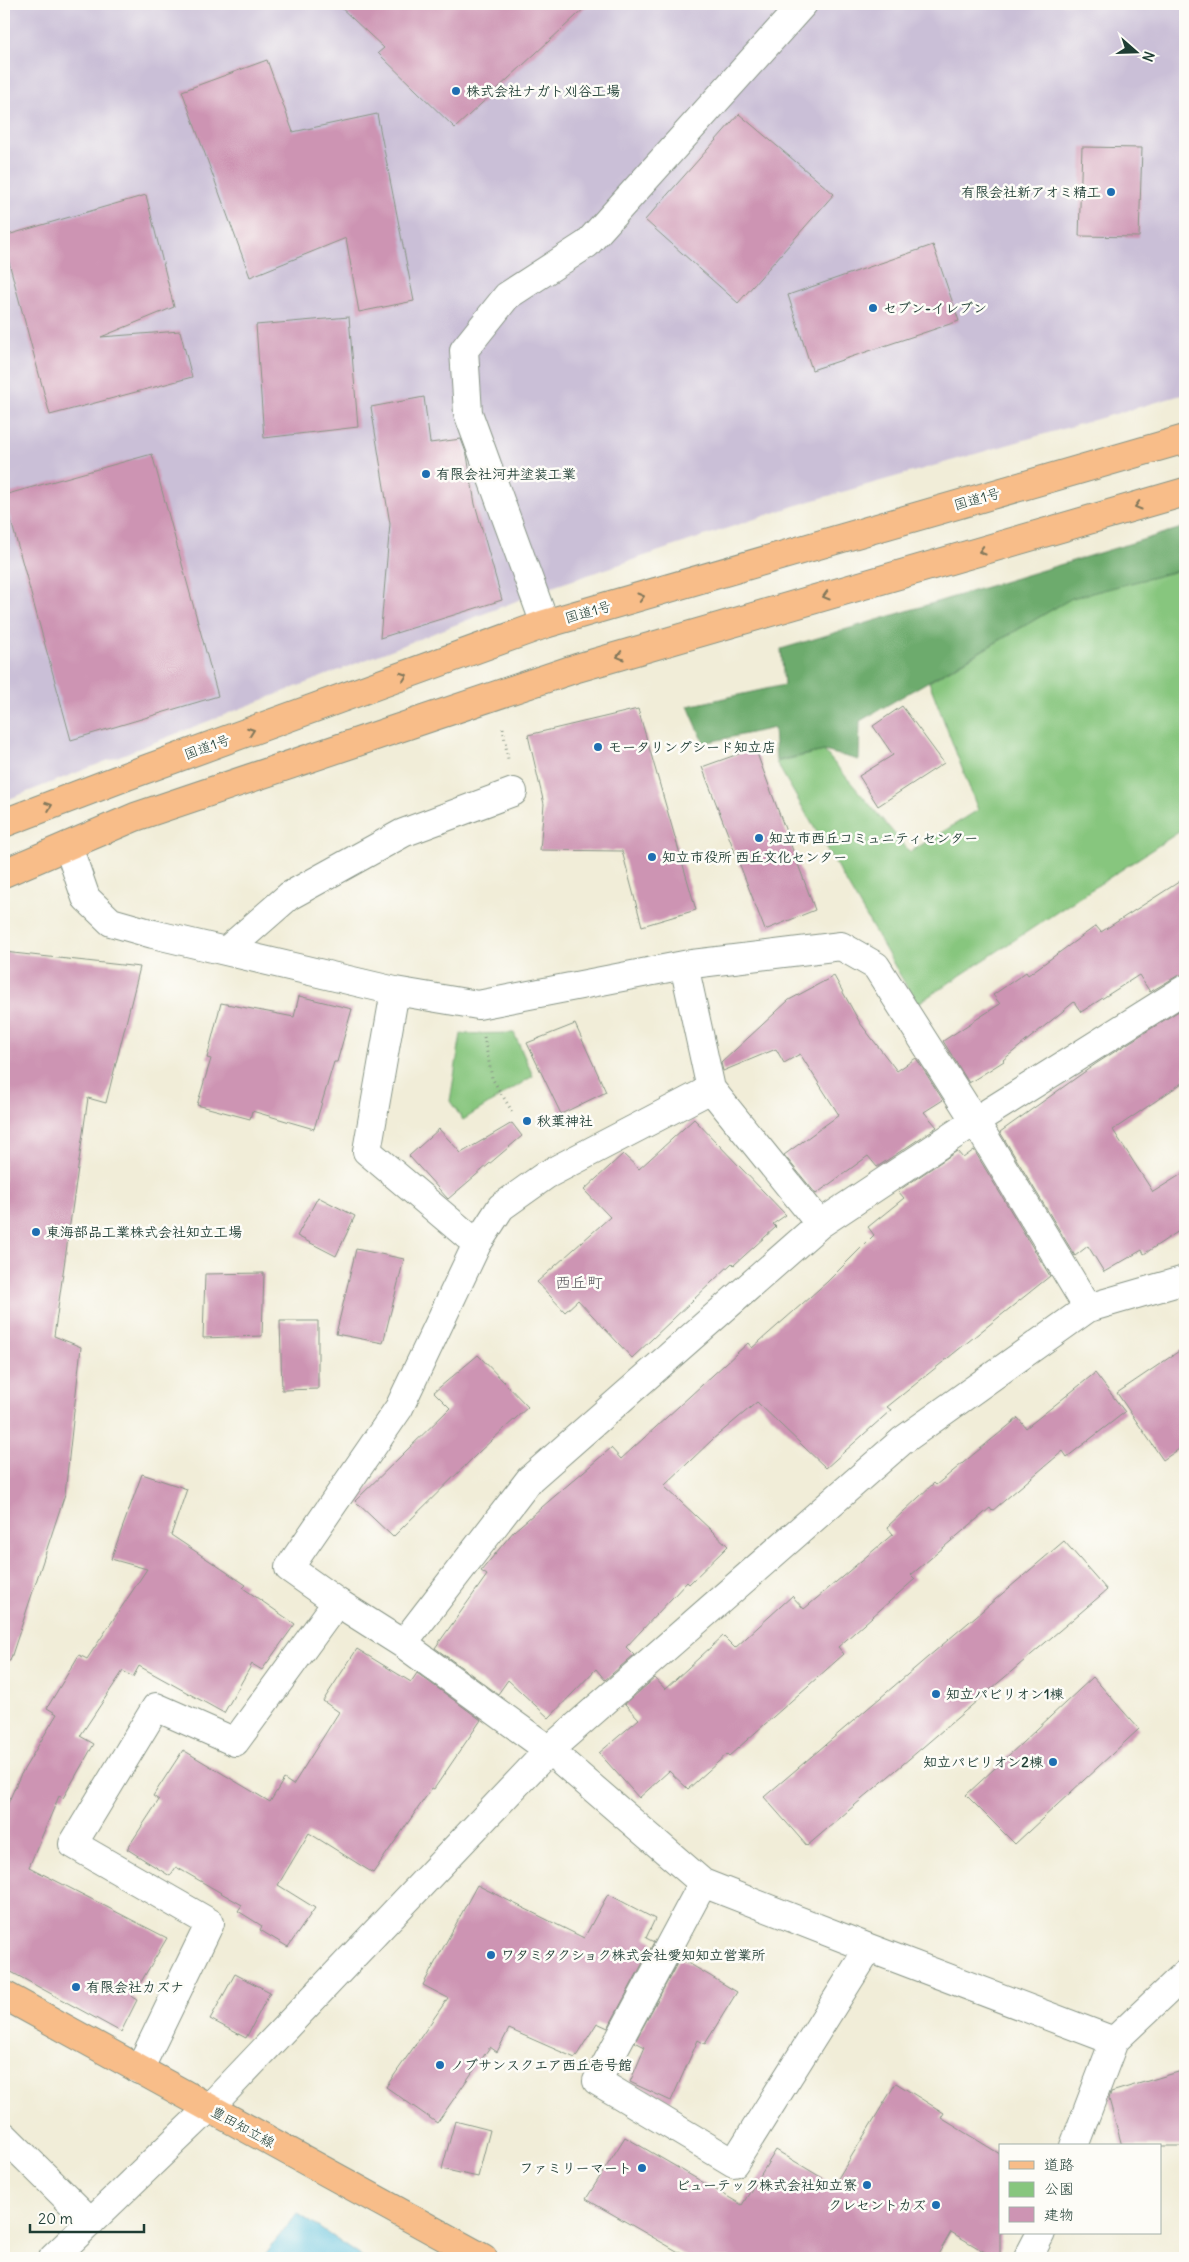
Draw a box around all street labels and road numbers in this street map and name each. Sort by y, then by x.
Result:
street label: 国道1号 [952,484,1002,514]
street label: 国道1号 [563,597,613,627]
street label: 国道1号 [182,730,232,764]
street label: 豊田知立線 [208,2102,278,2152]

